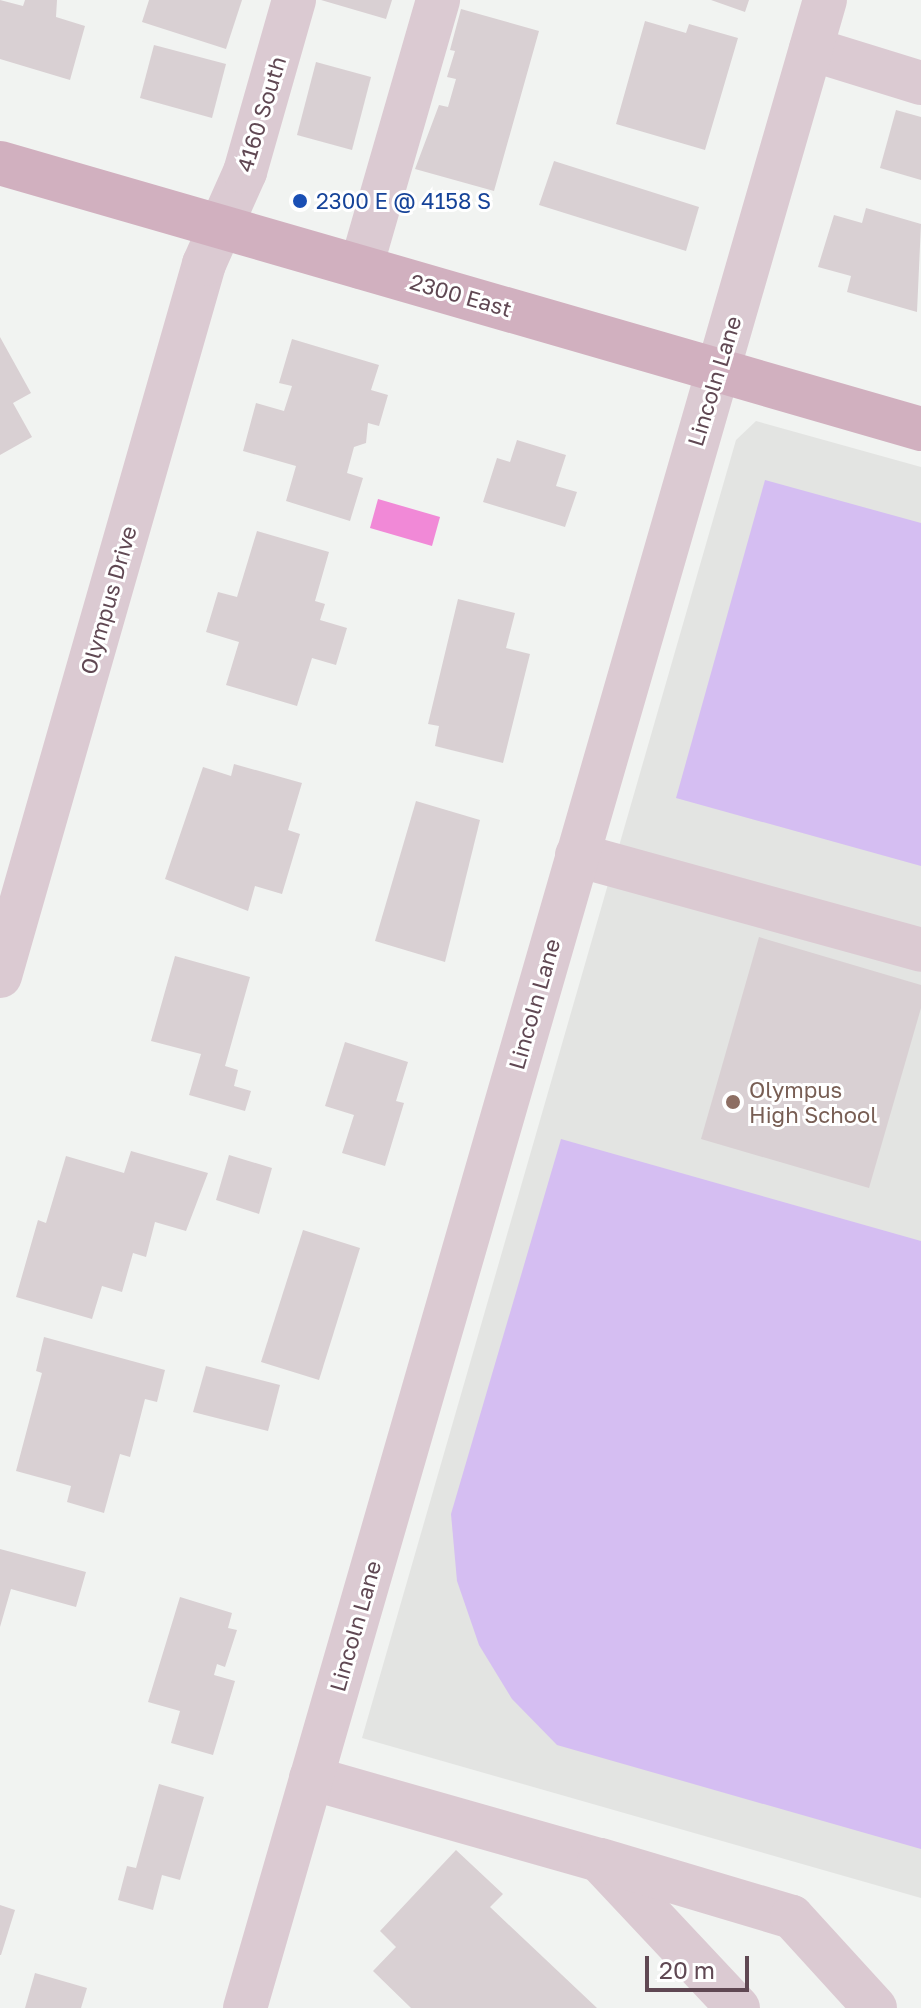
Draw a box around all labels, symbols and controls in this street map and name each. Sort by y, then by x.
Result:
street label: 4160 South [231,53,291,175]
place label: 2300 E @ 4158 S [316,188,491,214]
marker: 2300 E @ 4158 S [291,192,309,210]
street label: 2300 East [407,268,515,322]
street label: Lincoln Lane [682,313,746,449]
street label: Olympus Drive [74,523,142,677]
street label: Lincoln Lane [503,936,565,1072]
place label: Olympus High School [749,1076,877,1128]
marker: Olympus High School [724,1093,742,1111]
street label: Lincoln Lane [324,1558,386,1694]
scale bar [649,1940,753,1990]
text: 20 m [659,1955,715,1984]

